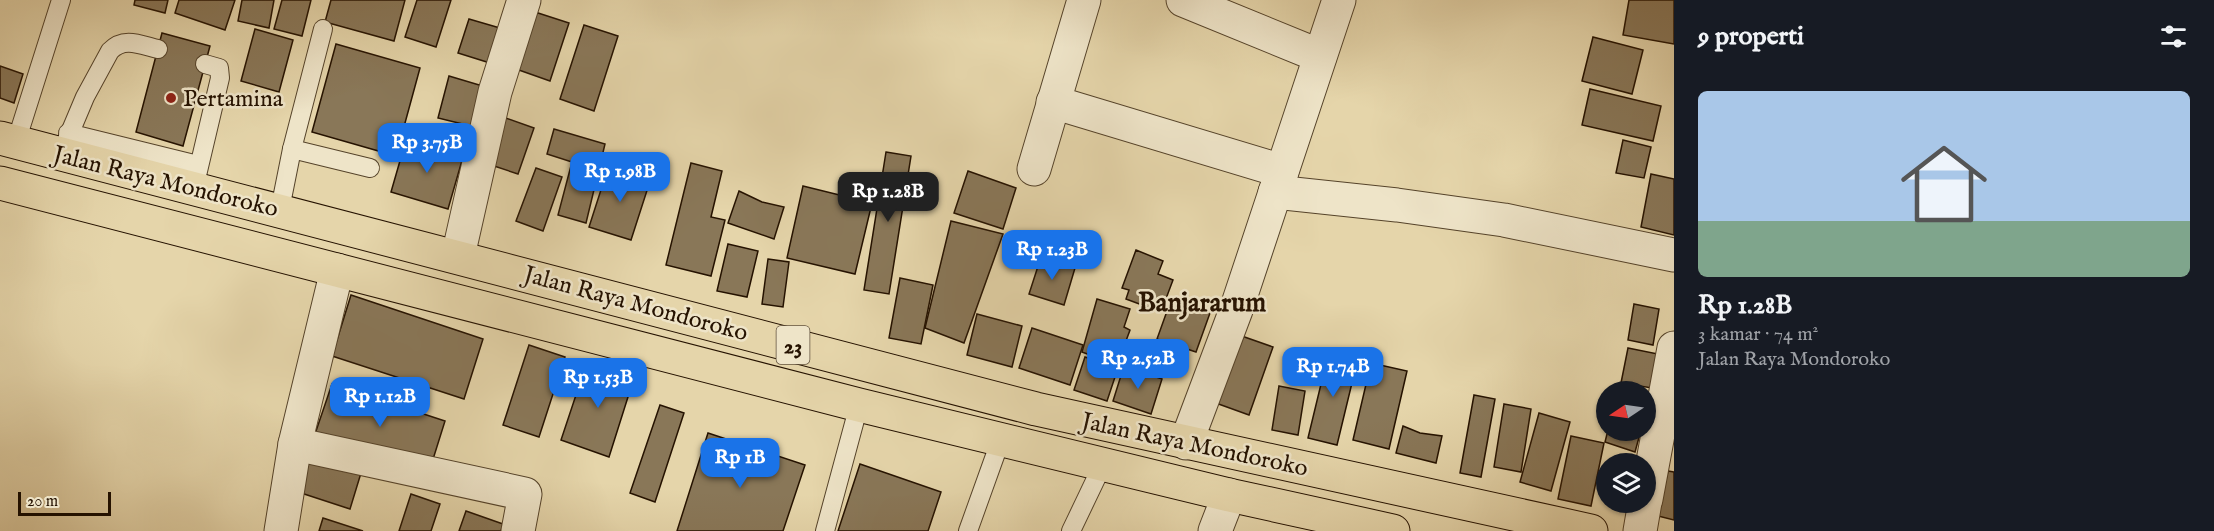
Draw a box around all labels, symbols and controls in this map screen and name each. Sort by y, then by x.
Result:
text: 9 properti [1698,20,1804,53]
icon: filters [2157,20,2190,53]
place label: Pertamina [183,84,284,115]
marker: Pertamina [164,91,178,105]
pin: Rp 3.75B [365,123,489,174]
text: Rp 3.75B [392,130,462,155]
icon: home [1890,130,1998,238]
street label: Jalan Raya Mondoroko [47,139,281,225]
pin: Rp 1.98B [558,152,682,203]
text: Rp 1.98B [584,159,656,184]
pin: Rp 1.28B [826,172,950,223]
text: Rp 1.28B [852,179,924,204]
pin: Rp 1.23B [990,230,1114,281]
text: Rp 1.23B [1016,237,1088,262]
street label: Jalan Raya Mondoroko [517,259,751,349]
district label: Banjararum [1138,287,1266,321]
text: Rp 1.28B [1698,289,1792,322]
text: 3 kamar · 74 m² [1698,322,1818,347]
road number: 23 [776,326,810,364]
pin: Rp 2.52B [1076,339,1200,390]
text: Rp 2.52B [1101,346,1175,371]
pin: Rp 1.74B [1271,347,1395,398]
text: Jalan Raya Mondoroko [1698,347,1890,372]
text: Rp 1.74B [1296,354,1370,379]
pin: Rp 1.53B [536,358,660,409]
text: Rp 1.53B [563,365,633,390]
pin: Rp 1.12B [318,377,442,428]
north arrow [1596,381,1656,441]
map controls [1596,381,1656,513]
text: Rp 1.12B [344,384,416,409]
street label: Jalan Raya Mondoroko [1076,406,1311,485]
pin: Rp 1B [698,438,782,489]
text: Rp 1B [714,445,766,470]
button: layers [1596,453,1656,513]
scale bar [18,489,111,516]
text: 20 m [27,492,58,512]

